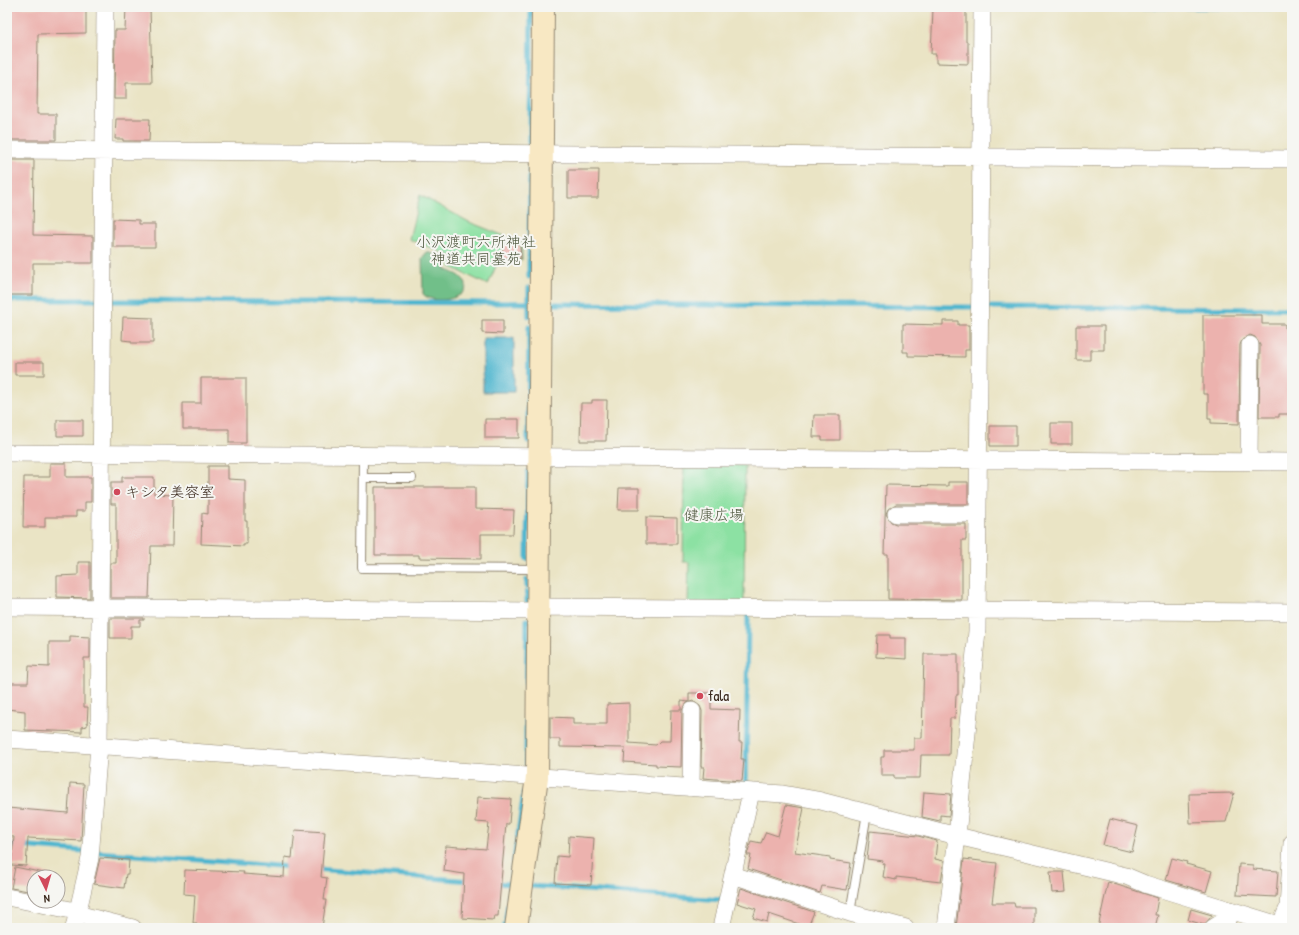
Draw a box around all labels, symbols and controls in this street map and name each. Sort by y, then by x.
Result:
park label: 小沢渡町六所神社 神道共同墓苑 [416,231,536,269]
place label: キシタ美容室 [125,481,214,502]
marker: キシタ美容室 [112,487,122,497]
park label: 健康広場 [684,504,744,525]
place label: fala [708,685,729,706]
marker: fala [695,691,705,701]
north arrow [26,869,66,909]
text: N [43,892,50,906]

